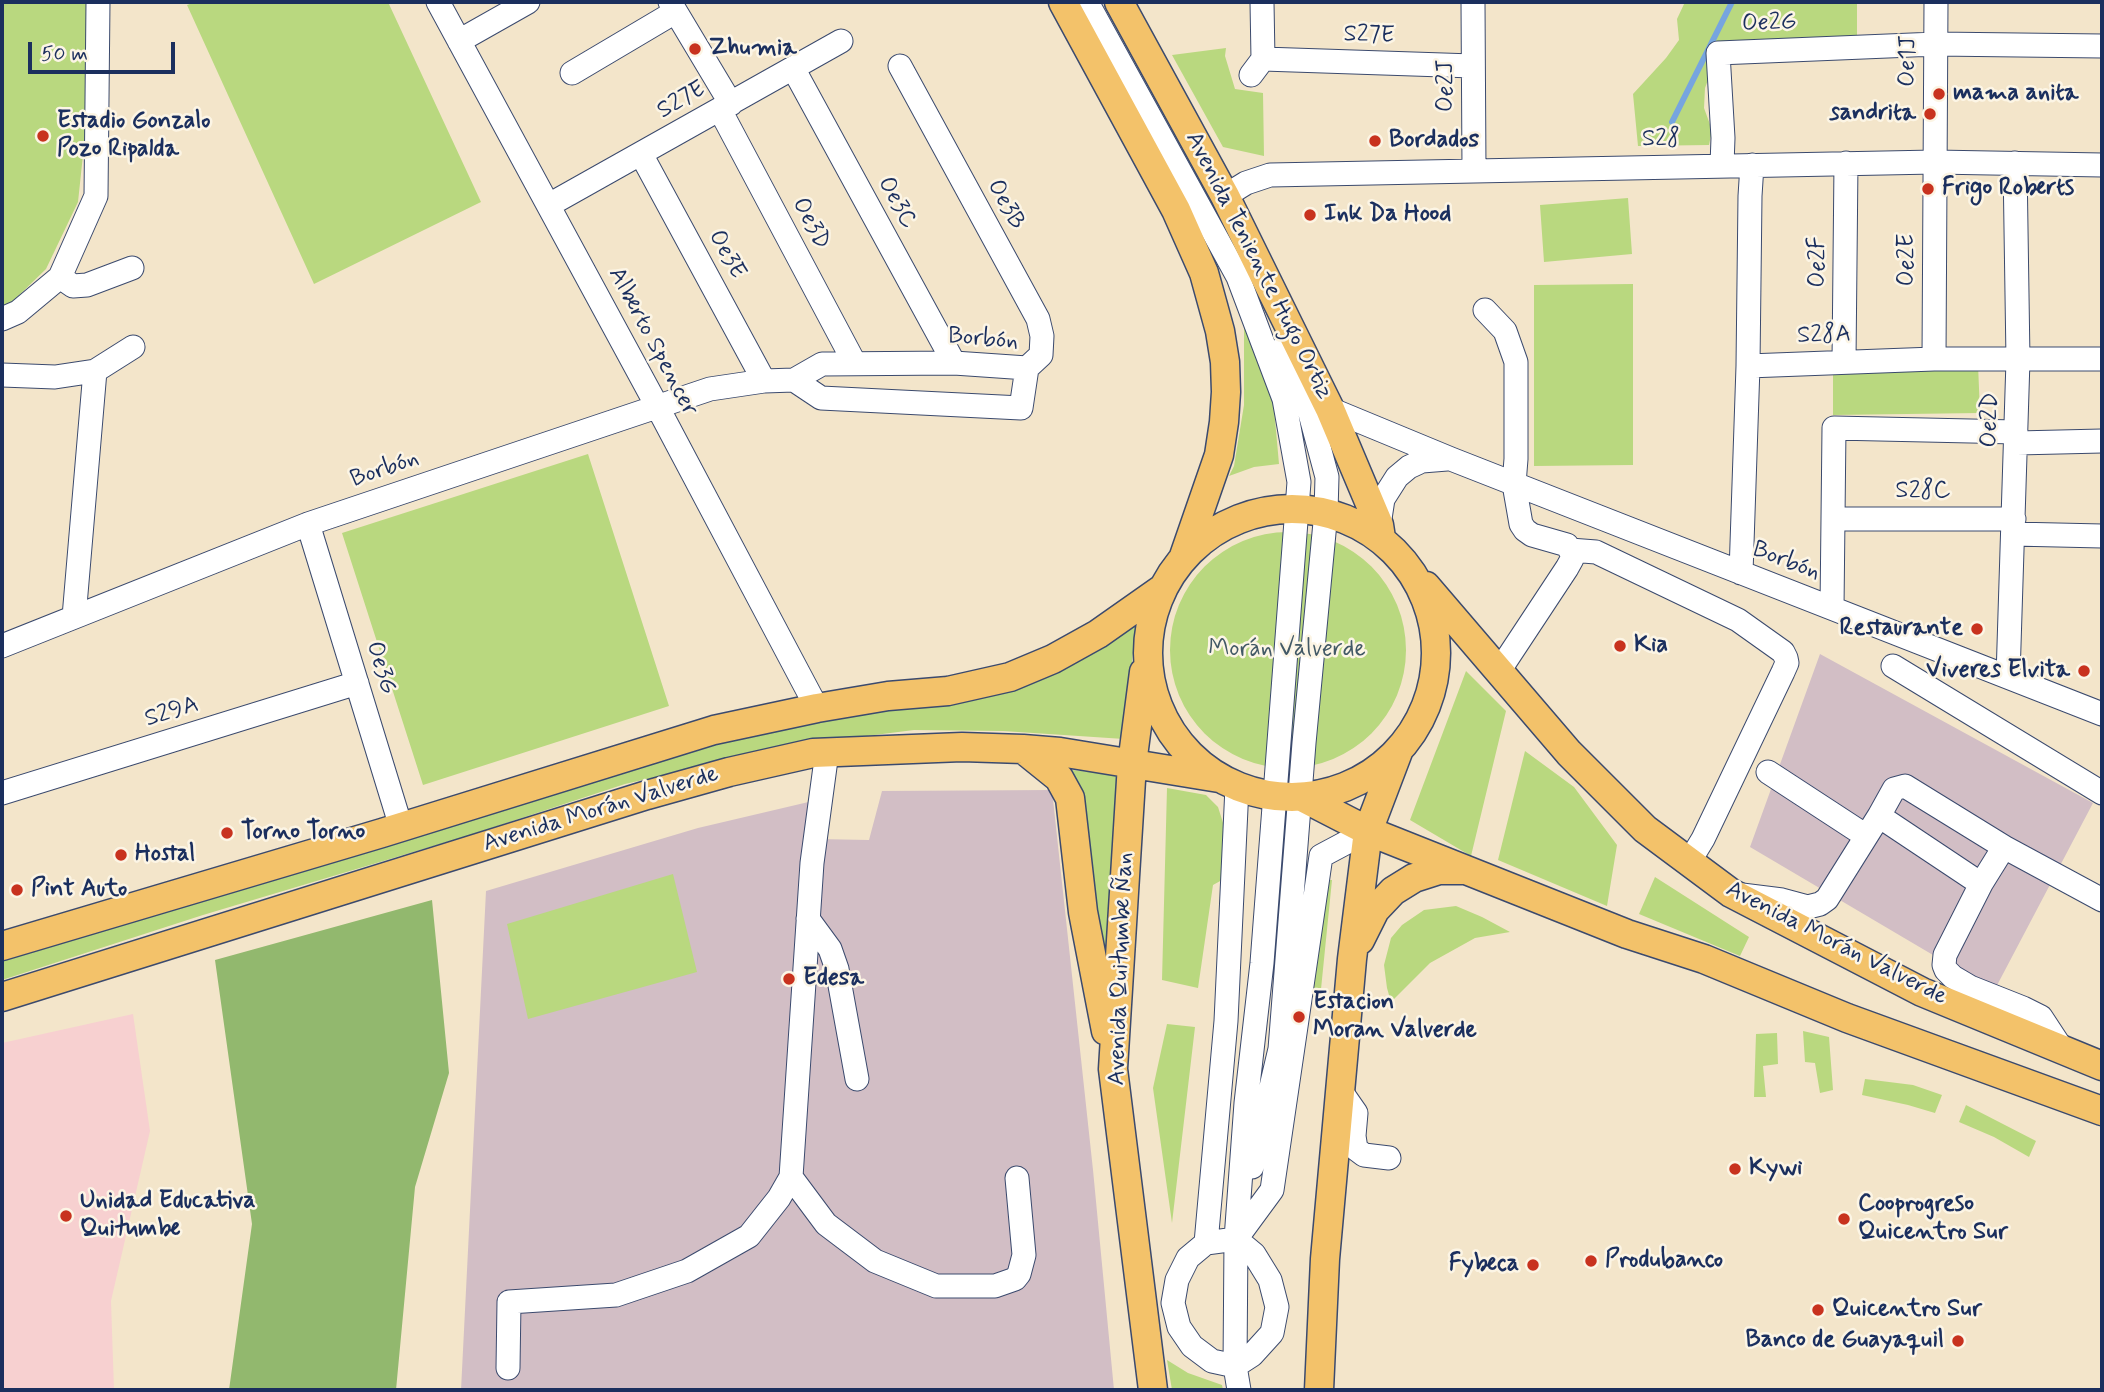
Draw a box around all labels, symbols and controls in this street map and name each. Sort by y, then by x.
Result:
street label: Oe2G [1741,9,1797,39]
street label: S27E [1343,21,1395,51]
scale bar [32,28,178,72]
place label: Zhumia [709,35,797,63]
street label: Oe1J [1894,35,1924,87]
text: 50 m [41,40,88,68]
marker: Zhumia [687,41,703,57]
street label: Oe2J [1433,60,1461,112]
street label: S27E [653,76,711,126]
place label: mama anita [1953,80,2078,108]
marker: mama anita [1931,86,1947,102]
place label: sandrita [1829,100,1916,128]
marker: sandrita [1922,106,1938,122]
place label: Estadio Gonzalo Pozo Ripalda [57,108,211,164]
street label: S28 [1642,125,1680,155]
place label: Bordados [1389,127,1479,155]
marker: Estadio Gonzalo Pozo Ripalda [35,128,51,144]
street label: Avenida Teniente Hugo Ortiz [1178,128,1338,404]
marker: Bordados [1367,133,1383,149]
street label: Oe3C [870,172,922,234]
street label: Oe3B [980,175,1030,235]
place label: Frigo Roberts [1942,175,2074,203]
marker: Frigo Roberts [1920,181,1936,197]
street label: Oe3D [785,193,835,255]
place label: Ink Da Hood [1324,201,1451,229]
marker: Ink Da Hood [1302,207,1318,223]
street label: Oe3E [701,225,751,285]
street label: Oe2E [1894,234,1922,286]
street label: Oe2F [1805,236,1833,288]
street label: Alberto Spencer [601,263,703,421]
street label: S28A [1797,321,1851,351]
street label: Borbón [947,323,1019,357]
street label: Oe2D [1976,392,2006,448]
street label: Borbón [347,445,423,495]
street label: S28C [1895,478,1951,506]
street label: Borbón [1748,536,1824,588]
place label: Restaurante [1840,615,1963,643]
marker: Restaurante [1969,621,1985,637]
place label: Kia [1634,632,1668,660]
park label: Morán Valverde [1208,636,1366,664]
street label: Oe3G [358,638,402,698]
marker: Kia [1612,638,1628,654]
place label: Viveres Elvita [1926,657,2070,685]
marker: Viveres Elvita [2076,663,2092,679]
street label: S29A [141,691,203,735]
street label: Avenida Morán Valverde [480,760,722,860]
place label: Torno Torno [241,819,365,847]
marker: Torno Torno [219,825,235,841]
place label: Hostal [135,841,195,869]
marker: Hostal [113,847,129,863]
street label: Avenida Quitumbe Ñan [1104,852,1140,1086]
place label: Pint Auto [31,876,127,904]
street label: Avenida Morán Valverde [1720,876,1952,1012]
marker: Pint Auto [9,882,25,898]
place label: Edesa [803,965,864,993]
marker: Edesa [781,971,797,987]
place label: Estacion Moran Valverde [1313,989,1477,1045]
marker: Estacion Moran Valverde [1291,1009,1307,1025]
place label: Kywi [1749,1155,1803,1183]
marker: Kywi [1727,1161,1743,1177]
place label: Unidad Educativa Quitumbe [80,1188,256,1244]
place label: Cooprogreso Quicentro Sur [1858,1191,2008,1247]
marker: Unidad Educativa Quitumbe [58,1208,74,1224]
marker: Cooprogreso Quicentro Sur [1836,1211,1852,1227]
place label: Produbanco [1605,1247,1723,1275]
place label: Fybeca [1449,1251,1519,1279]
marker: Produbanco [1583,1253,1599,1269]
marker: Fybeca [1525,1257,1541,1273]
place label: Quicentro Sur [1832,1296,1982,1324]
marker: Quicentro Sur [1810,1302,1826,1318]
place label: Banco de Guayaquil [1745,1327,1944,1355]
marker: Banco de Guayaquil [1950,1333,1966,1349]

